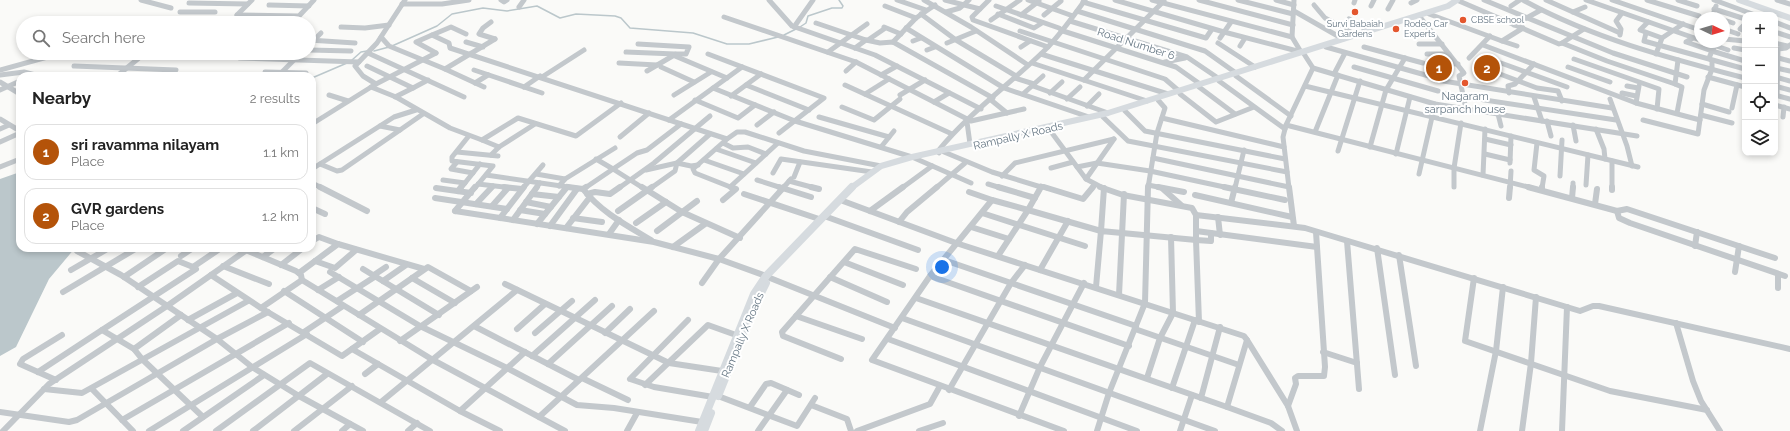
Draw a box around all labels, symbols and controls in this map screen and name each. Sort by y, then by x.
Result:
marker: Survi Babaiah Gardens [1350,7,1360,17]
north arrow [1694,12,1730,48]
map controls [1742,12,1778,156]
button: + [1742,12,1778,48]
marker: CBSE school [1458,15,1468,25]
place label: CBSE school [1471,15,1525,25]
search box [16,16,316,60]
place label: Survi Babaiah Gardens [1327,19,1383,39]
place label: Rodeo Car Experts [1404,19,1449,39]
marker: Rodeo Car Experts [1391,24,1401,34]
street label: Road Number 6 [1096,25,1177,63]
icon: search [30,27,52,49]
text: Search here [62,29,145,47]
button: − [1742,48,1778,84]
pin: 1 [1426,53,1452,83]
pin: 2 [1474,53,1500,83]
marker: Nagaram sarpanch house [1460,78,1470,88]
button: locate [1742,84,1778,120]
text: Nearby [32,88,91,108]
place label: Nagaram sarpanch house [1425,90,1506,116]
text: 2 results [250,91,300,106]
street label: Rampally X Roads [972,119,1064,153]
button: layers [1742,120,1778,156]
text: sri ravamma nilayam [71,136,219,154]
text: 1 [43,145,49,160]
text: 1.1 km [263,145,299,160]
text: Place [71,154,104,169]
text: GVR gardens [71,200,164,218]
text: 2 [42,209,50,224]
text: 1.2 km [262,209,299,224]
text: Place [71,218,104,233]
your location [932,257,952,277]
street label: Rampally X Roads [719,290,767,380]

